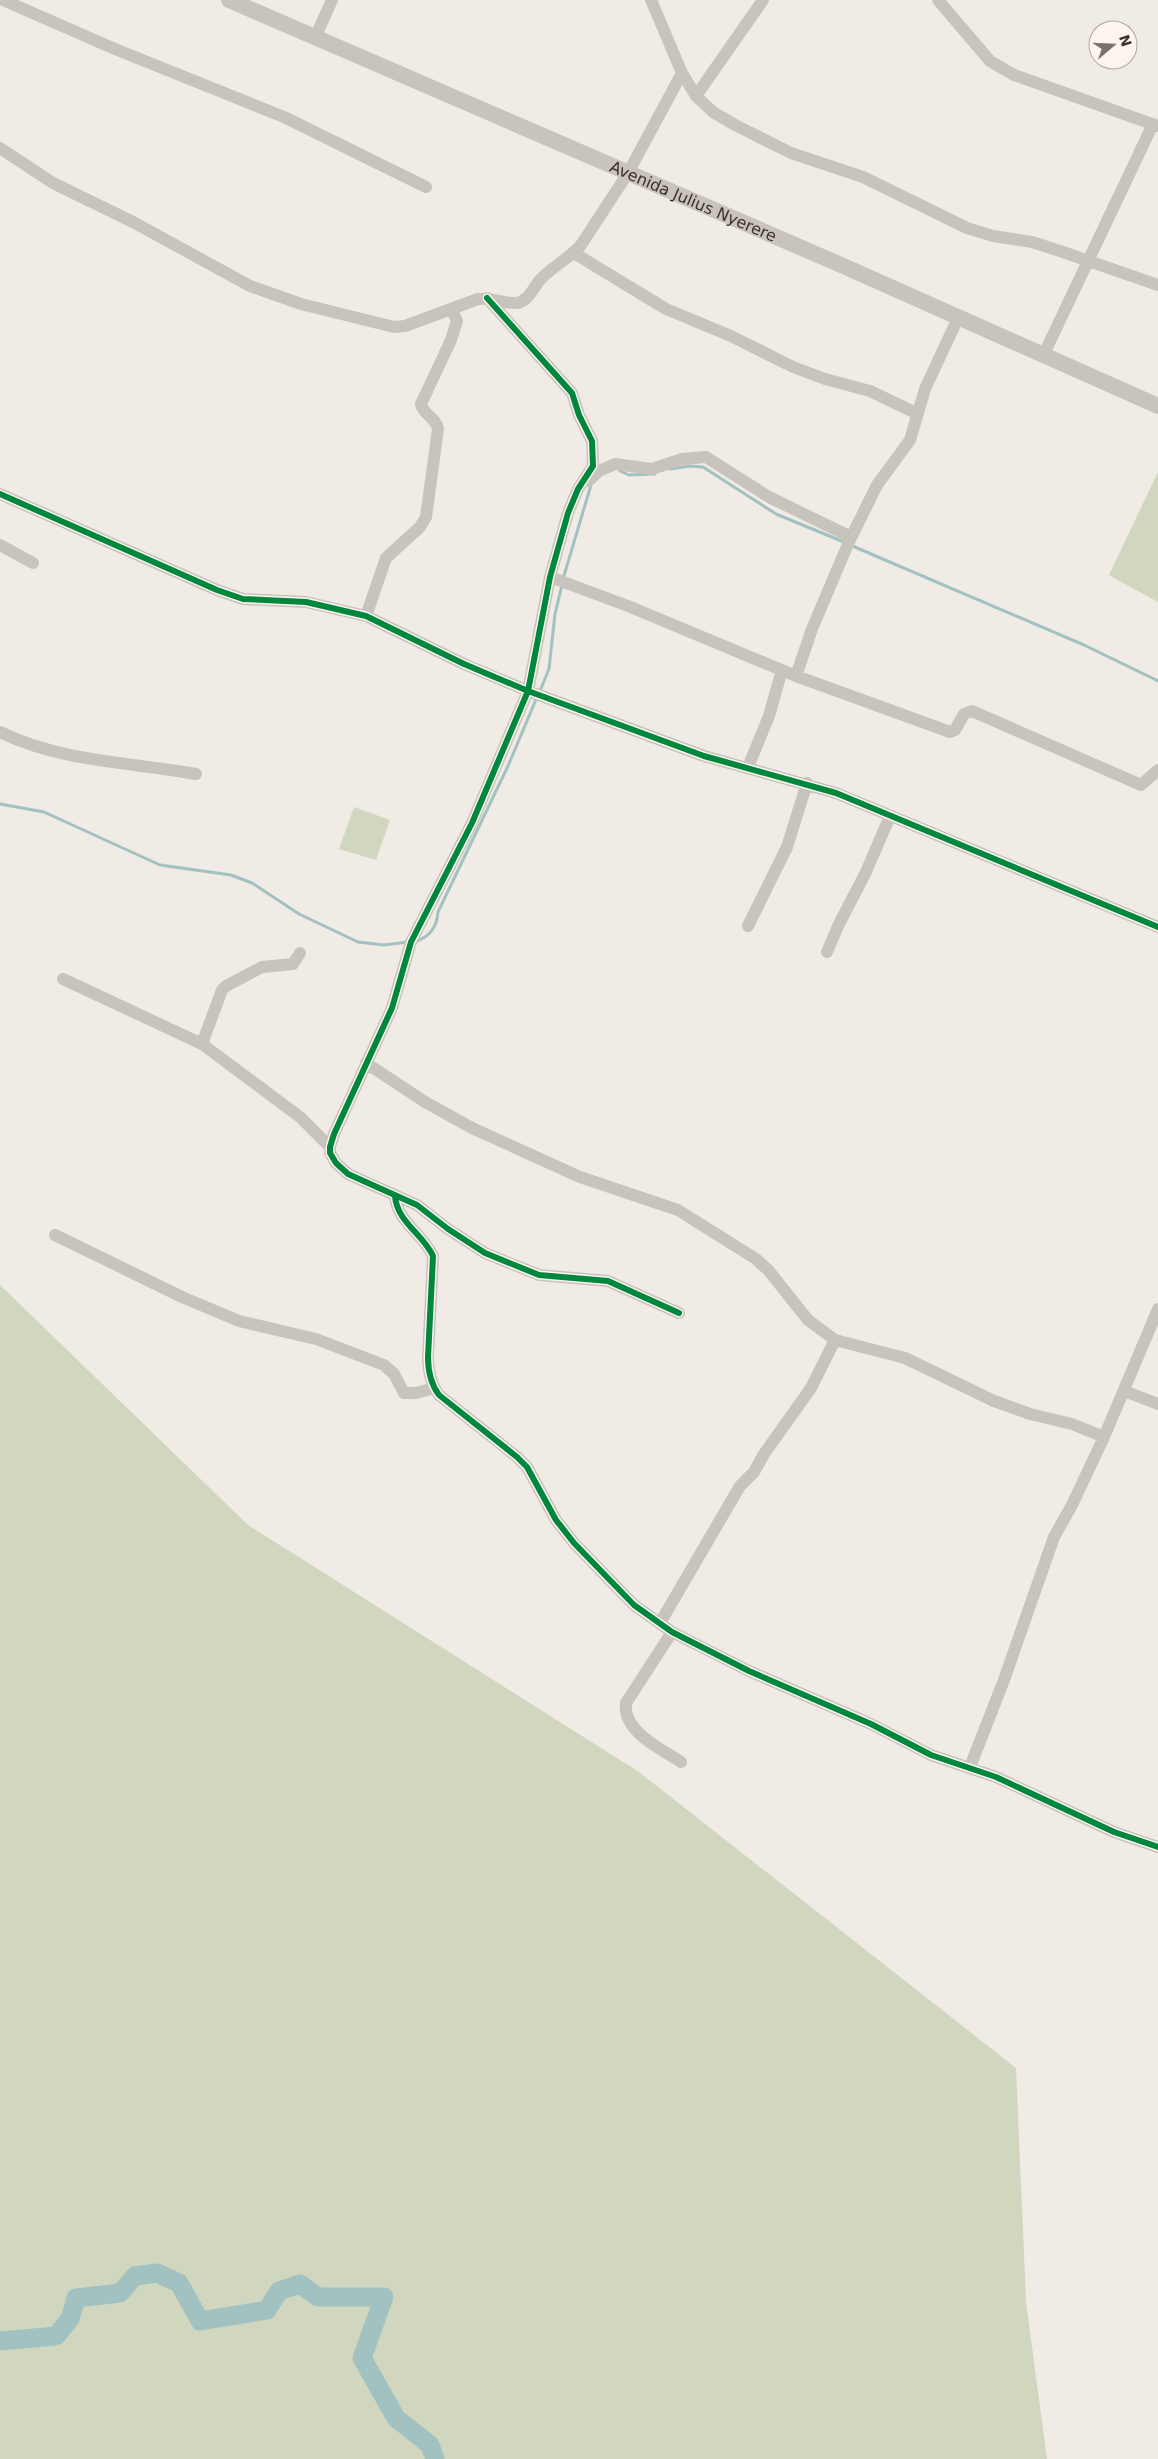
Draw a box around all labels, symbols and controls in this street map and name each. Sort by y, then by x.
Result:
north arrow [1088,20,1138,70]
text: N [1116,33,1135,49]
street label: Avenida Julius Nyerere [607,157,780,245]

